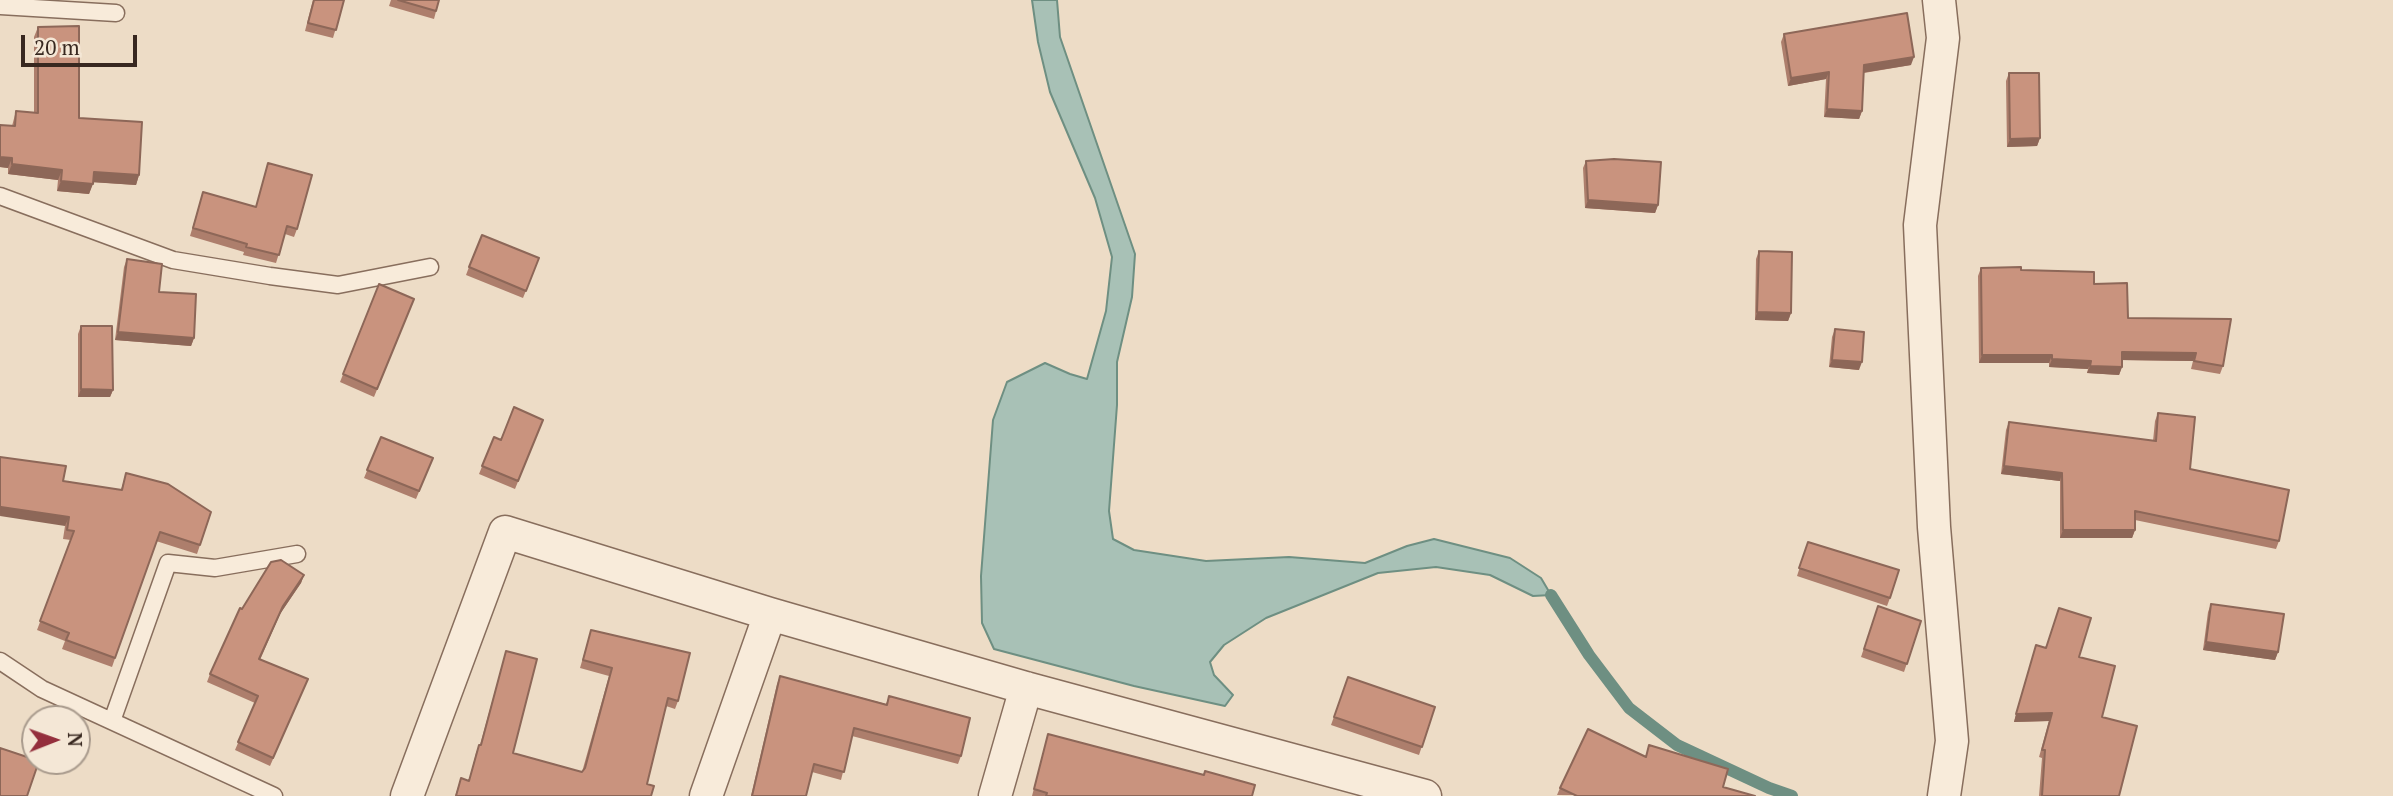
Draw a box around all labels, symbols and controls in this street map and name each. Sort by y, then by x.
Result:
scale bar [24,21,140,65]
text: 20 m [34,33,80,61]
north arrow [21,705,91,775]
text: N [63,732,88,747]

